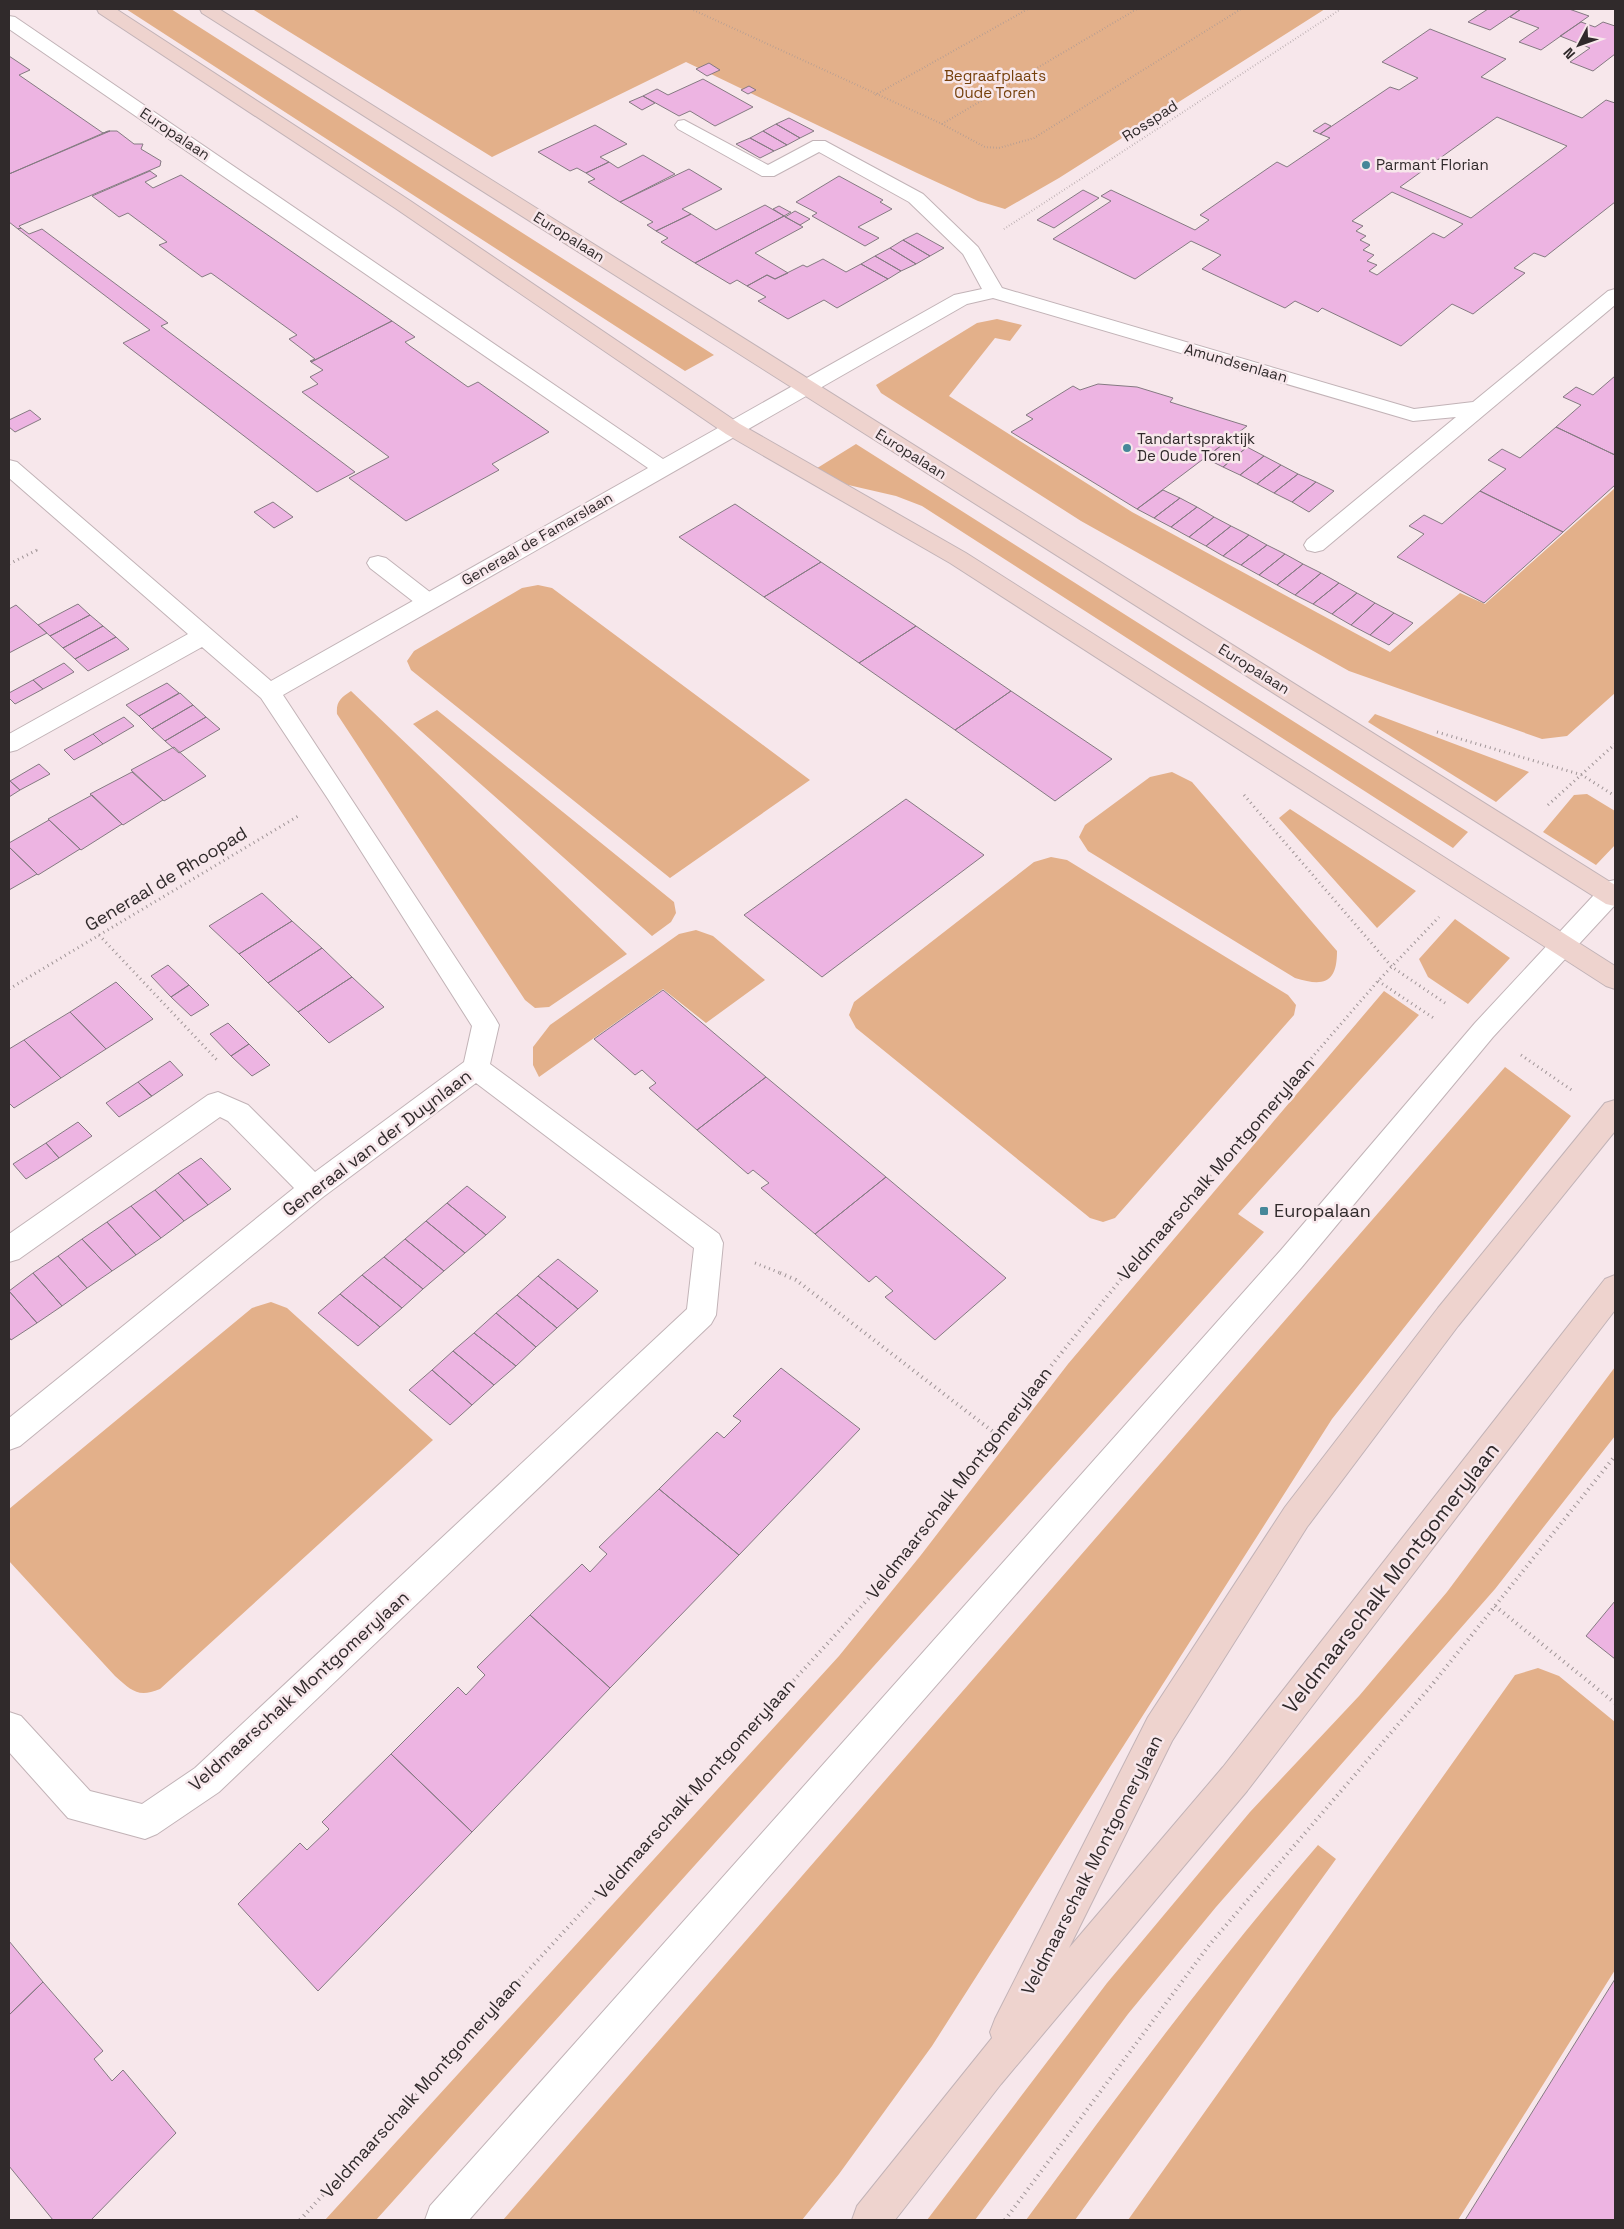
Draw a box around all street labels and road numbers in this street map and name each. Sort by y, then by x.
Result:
street label: Rosspad [1118,96,1181,146]
street label: Europalaan [137,103,214,164]
street label: Europalaan [530,207,609,266]
street label: Amundsenlaan [1182,339,1290,386]
street label: Europalaan [872,424,951,483]
street label: Generaal de Famarslaan [458,488,616,590]
street label: Europalaan [1215,639,1294,698]
street label: Generaal de Rhoopad [80,821,251,936]
street label: Veldmaarschalk Montgomerylaan [1112,1052,1319,1285]
street label: Generaal van der Duynlaan [278,1064,476,1221]
street label: Veldmaarschalk Montgomerylaan [861,1362,1056,1603]
street label: Veldmaarschalk Montgomerylaan [1276,1437,1505,1719]
street label: Veldmaarschalk Montgomerylaan [184,1586,414,1796]
street label: Veldmaarschalk Montgomerylaan [590,1674,800,1904]
street label: Veldmaarschalk Montgomerylaan [1016,1731,1167,1999]
street label: Veldmaarschalk Montgomerylaan [316,1973,526,2203]

